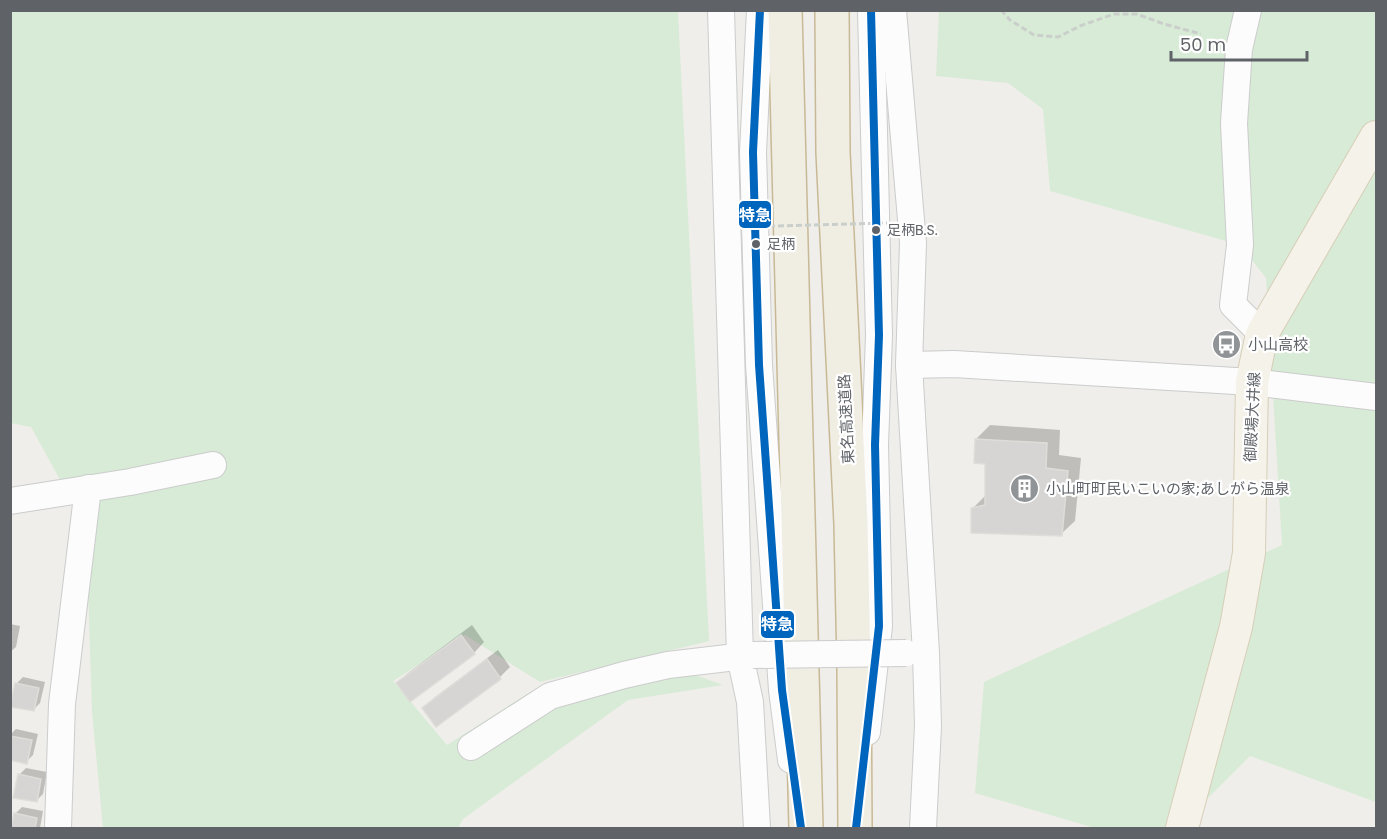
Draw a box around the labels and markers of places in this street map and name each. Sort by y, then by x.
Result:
place label: 足柄B.S. [887,220,938,240]
marker: 足柄B.S. [870,224,882,236]
place label: 足柄 [767,234,795,254]
marker: 足柄 [750,238,762,250]
bus stop icon: 小山高校 [1211,328,1243,360]
place label: 小山高校 [1248,334,1308,355]
building icon: 小山町町民いこいの家;あしがら温泉 [1009,472,1041,504]
place label: 小山町町民いこいの家;あしがら温泉 [1046,478,1290,499]

